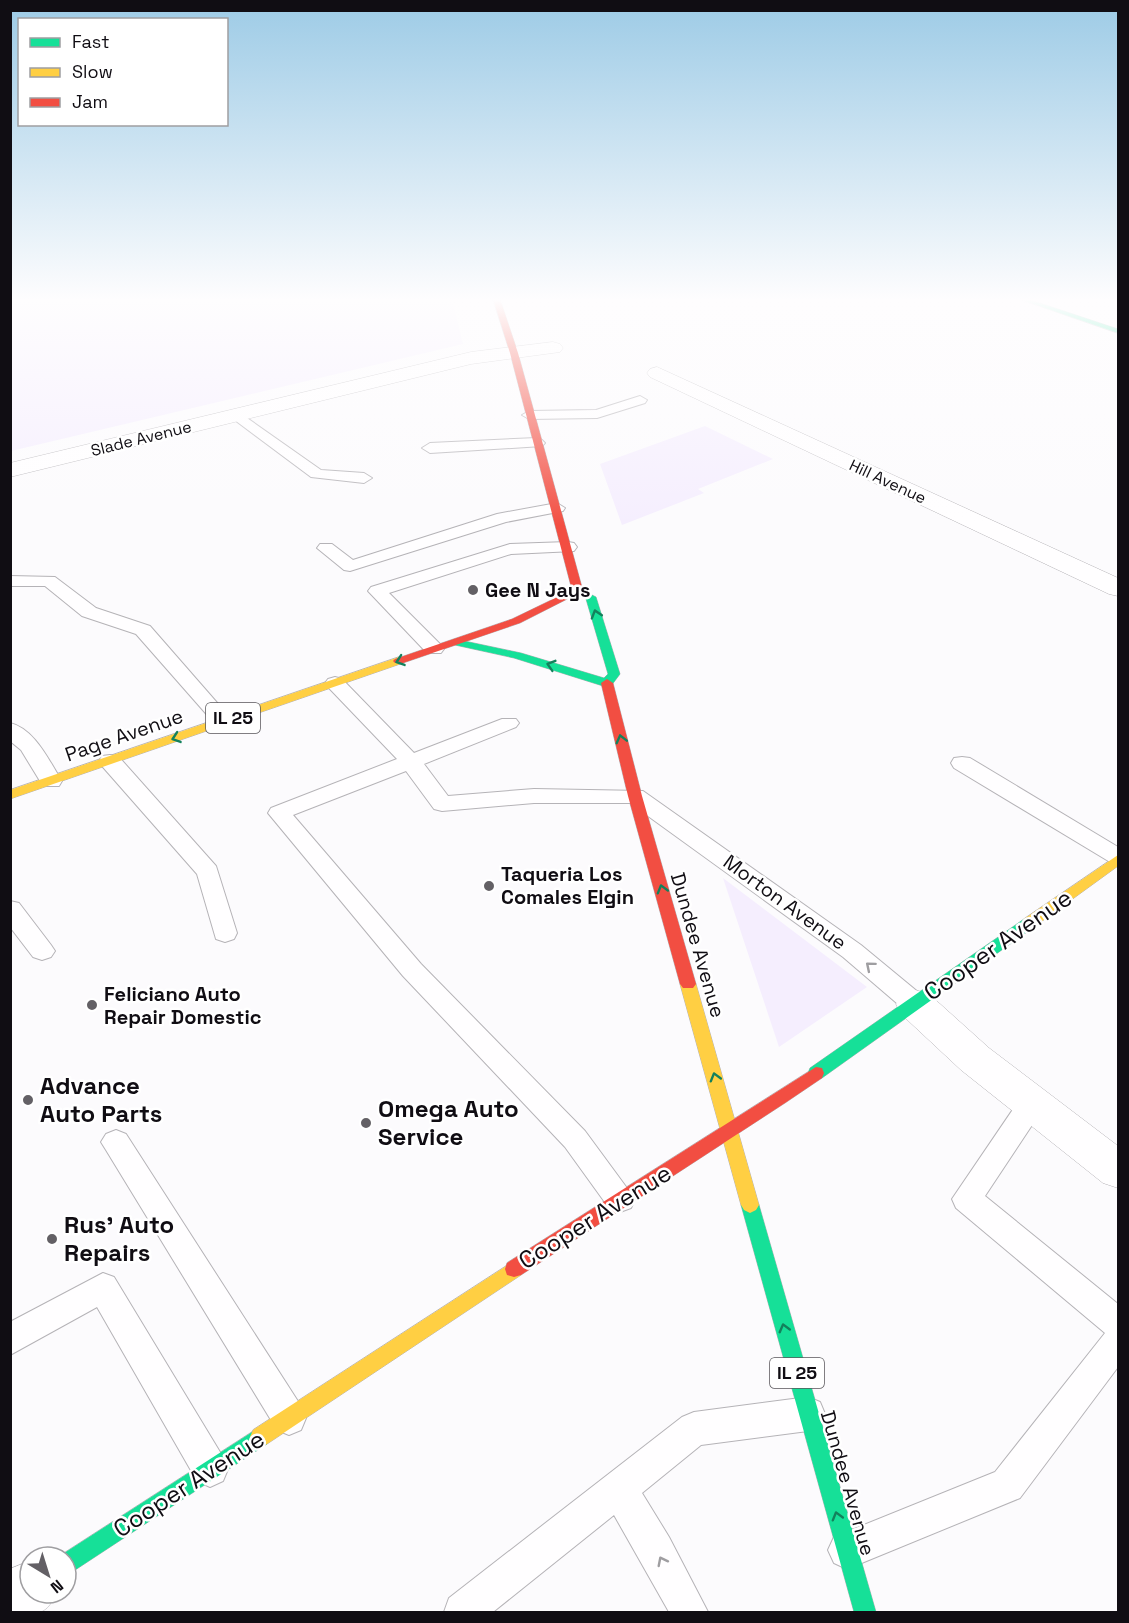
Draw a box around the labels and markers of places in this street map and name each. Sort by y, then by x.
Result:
place label: Gee N Jays [485,577,590,603]
marker: Gee N Jays [466,583,480,597]
place label: Taqueria Los Comales Elgin [501,861,634,910]
marker: Taqueria Los Comales Elgin [482,879,496,893]
place label: Feliciano Auto Repair Domestic [104,981,262,1030]
marker: Feliciano Auto Repair Domestic [85,998,99,1012]
place label: Advance Auto Parts [40,1070,162,1129]
marker: Advance Auto Parts [21,1093,35,1107]
place label: Omega Auto Service [378,1093,519,1152]
marker: Omega Auto Service [359,1116,373,1130]
place label: Rus' Auto Repairs [64,1209,174,1268]
marker: Rus' Auto Repairs [45,1232,59,1246]

